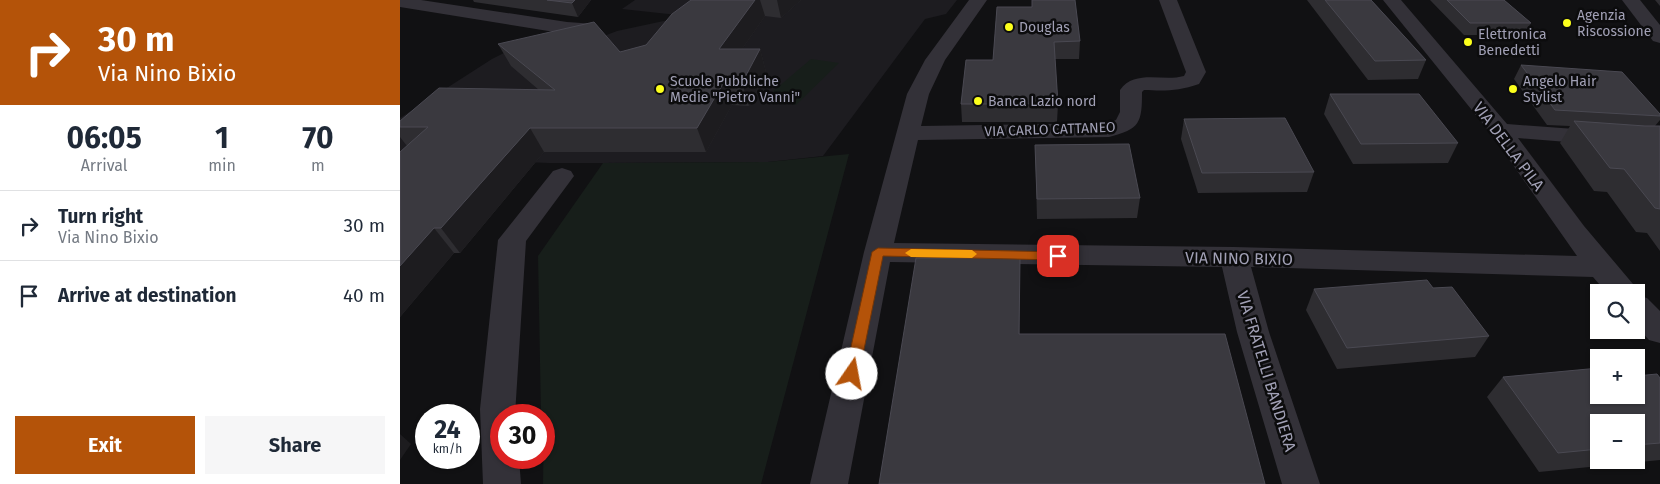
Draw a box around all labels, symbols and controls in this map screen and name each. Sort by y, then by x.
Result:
place label: Agenzia Riscossione [1577,7,1651,40]
marker: Agenzia Riscossione [1561,17,1573,29]
text: 30 m [98,18,175,60]
place label: Douglas [1019,19,1070,36]
icon: right [15,20,80,85]
marker: Douglas [1003,21,1015,33]
place label: Elettronica Benedetti [1478,26,1547,59]
marker: Elettronica Benedetti [1462,36,1474,48]
text: Via Nino Bixio [98,60,236,87]
place label: Scuole Pubbliche Medie "Pietro Vanni" [670,73,800,106]
place label: Angelo Hair Stylist [1523,73,1597,106]
marker: Scuole Pubbliche Medie "Pietro Vanni" [654,83,666,95]
marker: Angelo Hair Stylist [1507,83,1519,95]
place label: Banca Lazio nord [988,93,1096,110]
marker: Banca Lazio nord [972,95,984,107]
street label: VIA DELLA PILA [1469,98,1549,195]
street label: VIA CARLO CATTANEO [984,119,1116,140]
text: 06:05 [66,120,142,156]
text: 1 [215,120,229,156]
text: 70 [302,120,334,156]
text: Arrival [81,156,128,175]
text: min [208,156,236,175]
text: m [311,156,325,175]
text: Turn right [58,205,143,228]
icon: right [15,212,43,240]
text: 30 m [344,214,385,237]
text: Via Nino Bixio [58,228,159,247]
pin [1037,235,1079,277]
icon: arrive [1044,242,1072,270]
street label: VIA NINO BIXIO [1185,248,1293,269]
icon: arrive [15,282,43,310]
text: Arrive at destination [58,284,237,307]
text: 40 m [343,284,385,307]
map controls [1590,284,1645,469]
button: search [1590,284,1645,339]
street label: VIA FRATELLI BANDIERA [1233,289,1300,454]
position arrow [825,347,877,399]
button: + [1590,349,1645,404]
speed limit sign: 30 [490,404,555,469]
button: − [1590,414,1645,469]
text: 24 [434,415,461,445]
button: Exit [15,416,195,474]
button: Share [205,416,385,474]
text: km/h [433,442,462,456]

